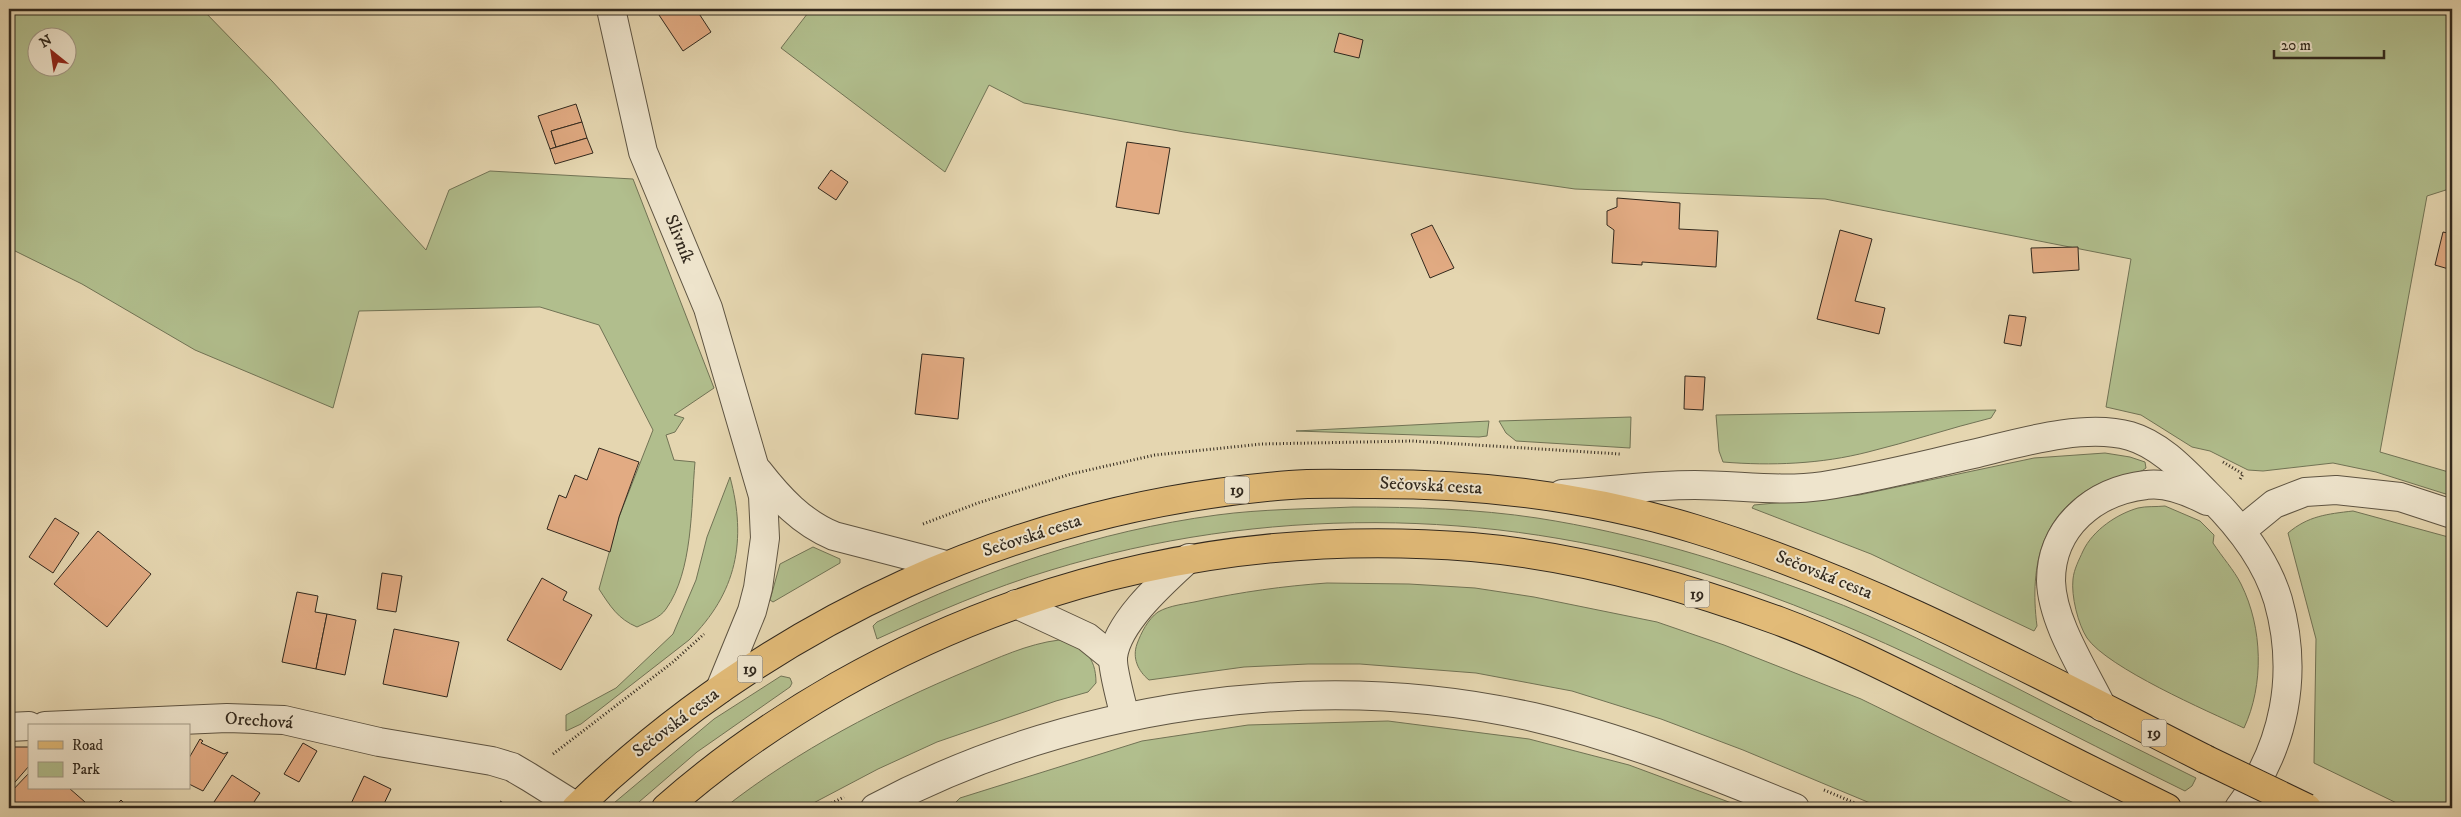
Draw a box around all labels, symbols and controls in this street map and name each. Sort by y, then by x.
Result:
north arrow [28,28,78,78]
scale bar [2274,28,2384,60]
text: N [37,31,56,52]
text: 20 m [2281,36,2311,55]
street label: Slivník [659,212,699,267]
street label: Sečovská cesta [1379,472,1483,500]
road number: 19 [1224,476,1250,504]
street label: Sečovská cesta [980,510,1084,562]
street label: Sečovská cesta [1772,546,1876,605]
road number: 19 [1684,580,1710,608]
road number: 19 [738,656,762,682]
street label: Sečovská cesta [628,683,724,763]
street label: Orechová [224,708,294,734]
road number: 19 [2142,720,2166,746]
legend [28,724,190,790]
text: Road [72,736,104,755]
text: Park [72,760,101,779]

